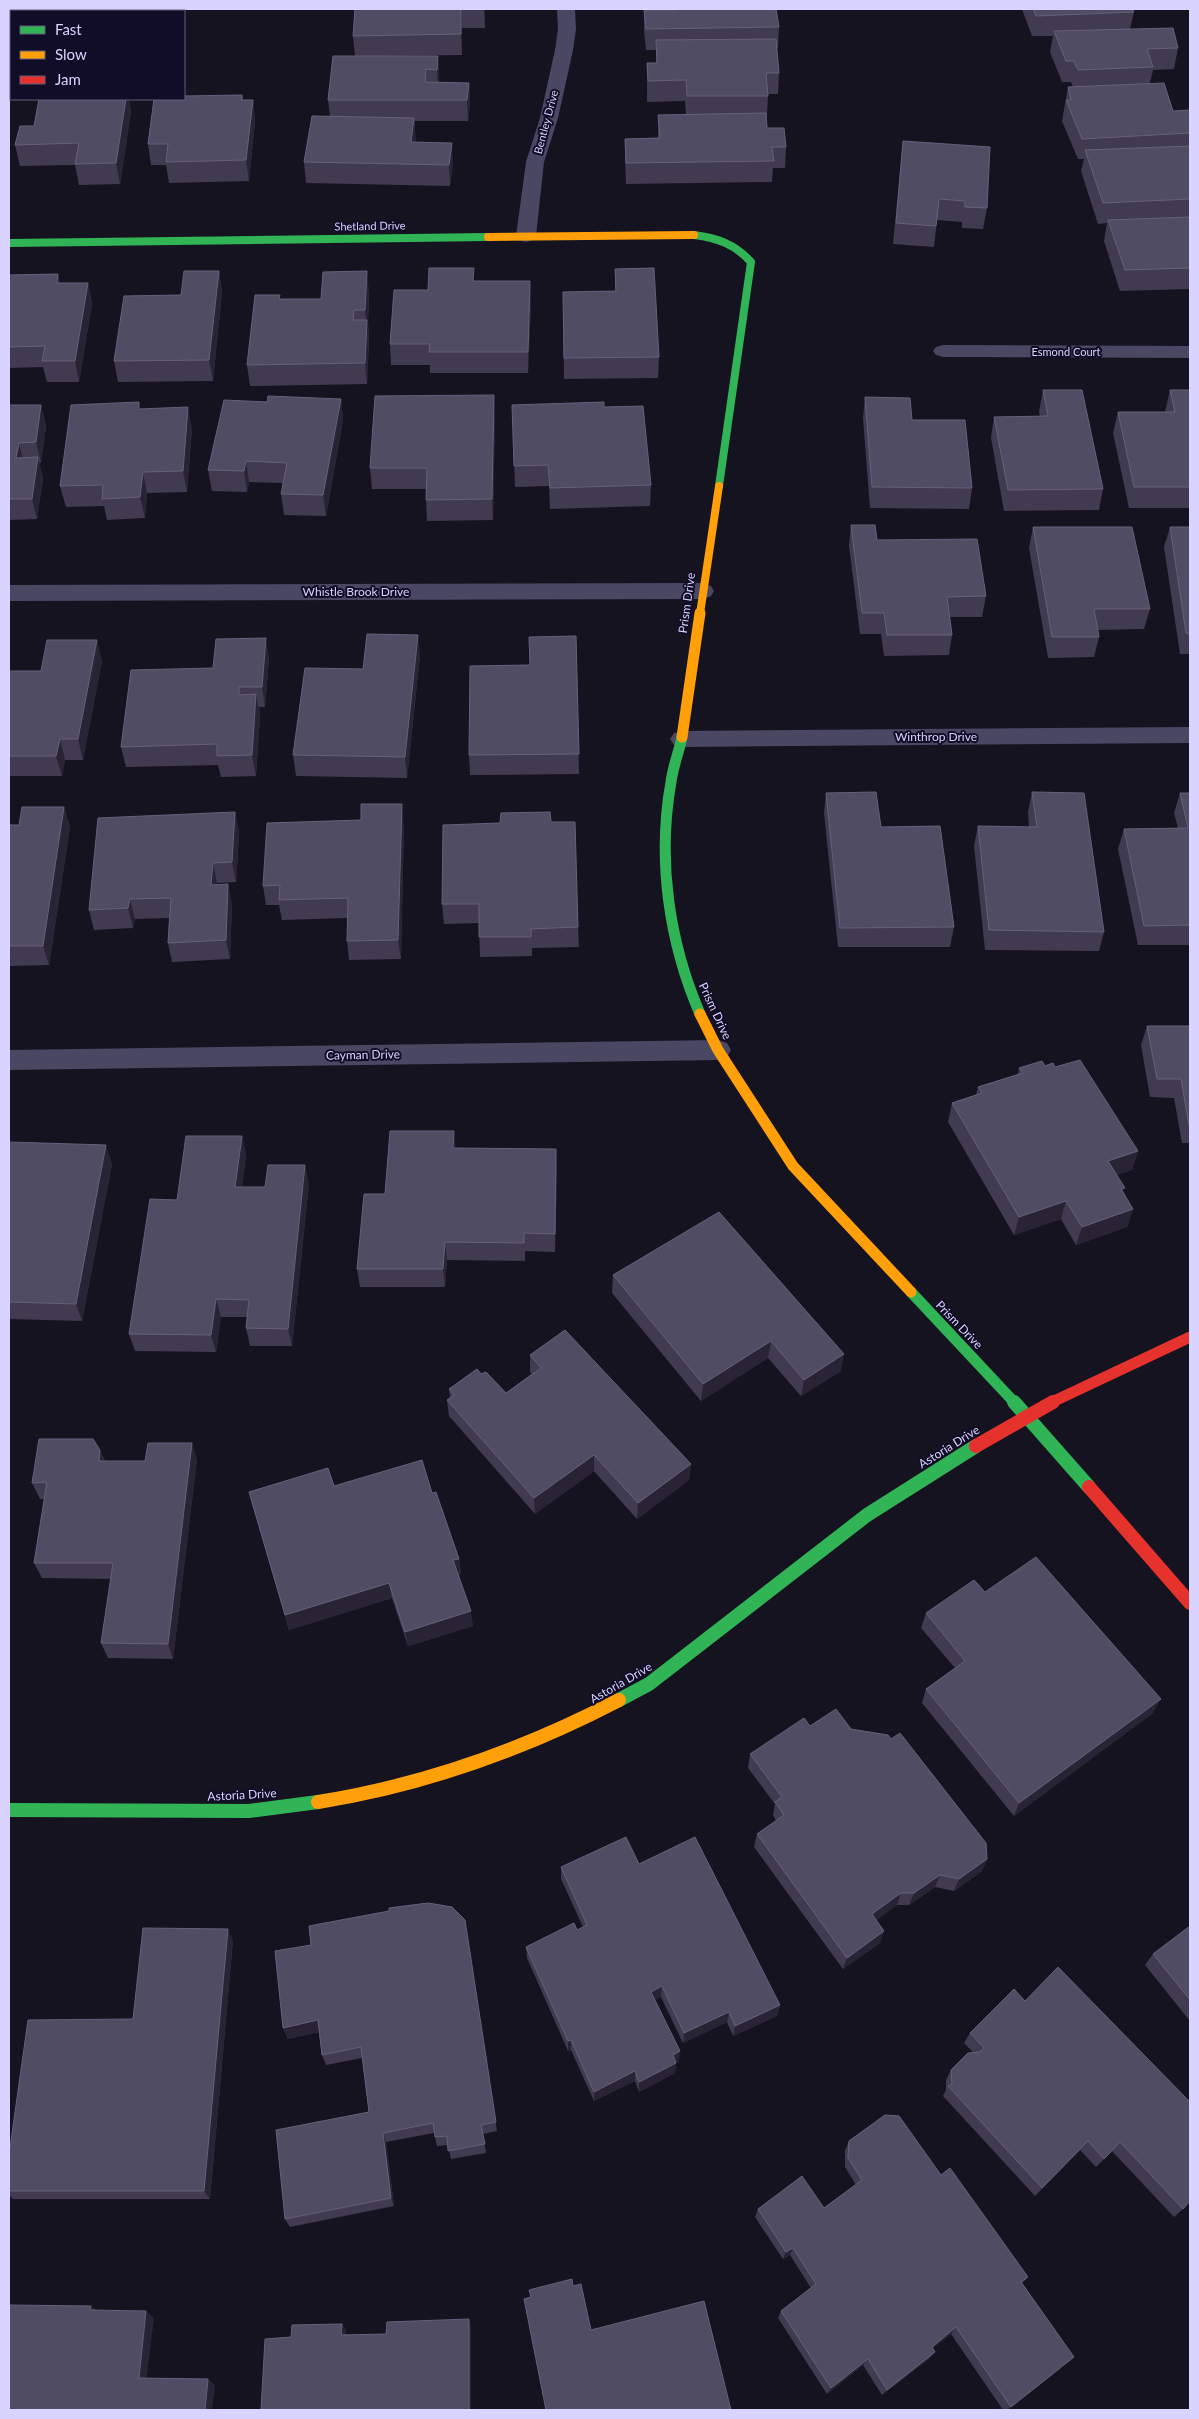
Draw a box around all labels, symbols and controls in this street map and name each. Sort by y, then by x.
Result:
legend [10,10,185,100]
text: Fast [55,20,82,38]
text: Slow [55,45,87,63]
text: Jam [55,70,81,88]
street label: Bentley Drive [531,88,560,155]
street label: Shetland Drive [334,218,406,233]
street label: Esmond Court [1032,345,1101,358]
street label: Prism Drive [675,572,698,634]
street label: Whistle Brook Drive [303,584,409,599]
street label: Winthrop Drive [895,729,977,744]
street label: Prism Drive [696,980,735,1042]
street label: Cayman Drive [326,1046,400,1063]
street label: Prism Drive [933,1297,986,1352]
street label: Astoria Drive [915,1422,982,1471]
street label: Astoria Drive [587,1659,655,1706]
street label: Astoria Drive [207,1785,277,1804]

